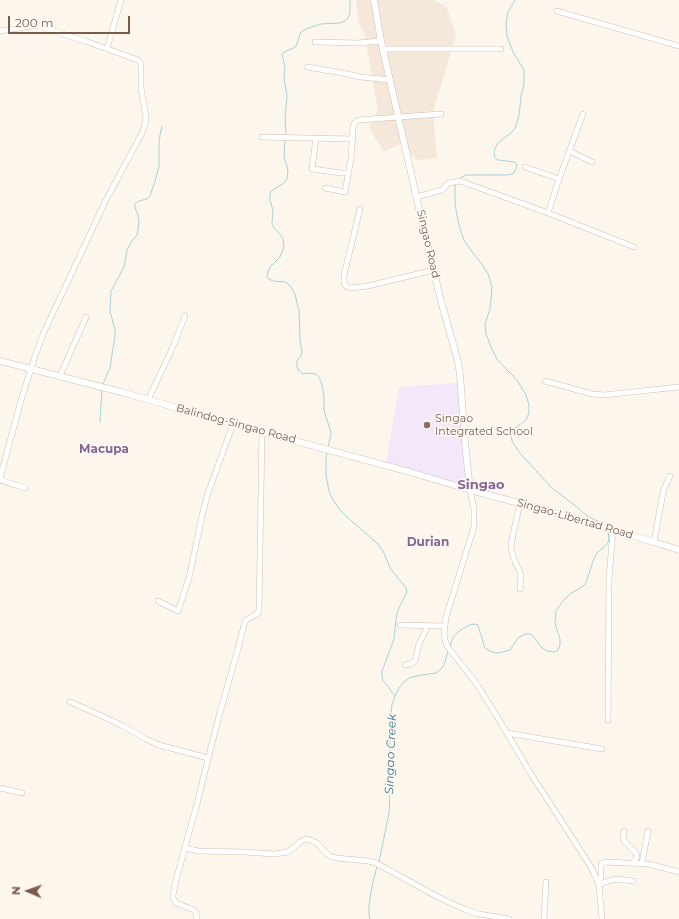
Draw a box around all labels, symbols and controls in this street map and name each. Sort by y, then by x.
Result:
scale bar [10,8,132,34]
text: 200 m [15,15,54,30]
street label: Singao Road [414,209,442,279]
street label: Balindog-Singao Road [175,402,297,446]
place label: Singao Integrated School [435,412,533,438]
marker: Singao Integrated School [422,420,432,430]
district label: Macupa [79,442,129,456]
district label: Singao [458,477,504,493]
street label: Singao-Libertad Road [515,496,635,542]
district label: Durian [407,535,449,549]
water label: Singao Creek [382,713,400,795]
north arrow [8,871,48,911]
text: N [9,886,23,895]

